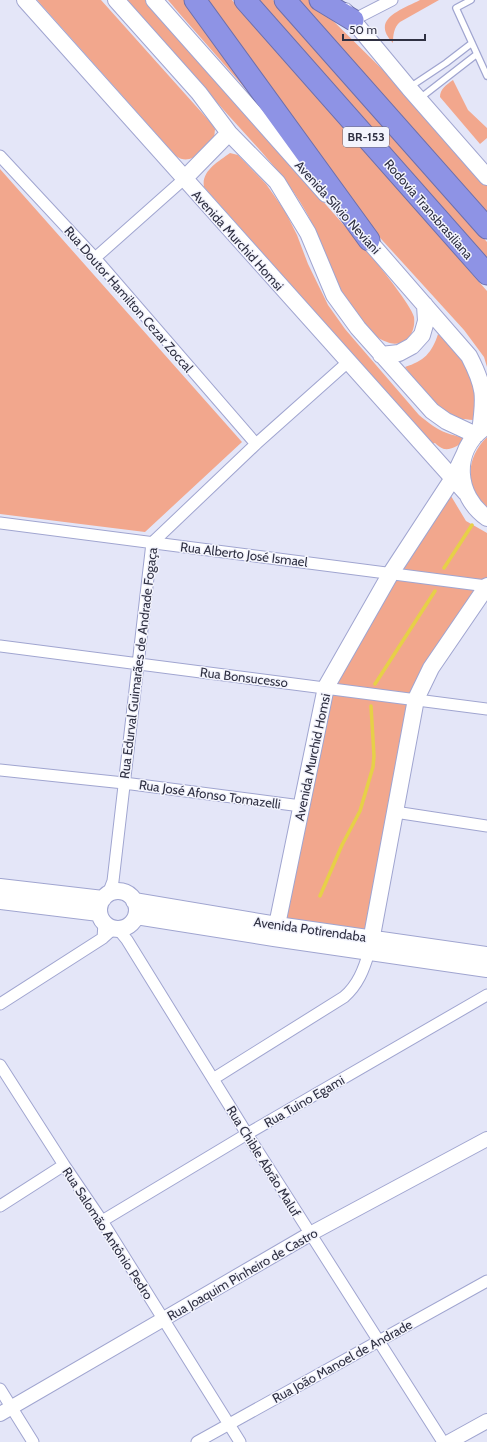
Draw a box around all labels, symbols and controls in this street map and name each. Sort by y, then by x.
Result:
scale bar [343,16,425,42]
text: 50 m [349,22,377,37]
road number: BR-153 [343,127,389,147]
street label: Rodovia Transbrasiliana [381,156,477,263]
street label: Avenida Sílvio Neviani [292,157,384,257]
street label: Avenida Murchid Homsi [189,186,287,294]
street label: Rua Doutor Hamilton Cezar Zoccal [61,223,197,375]
street label: Rua Alberto José Ismael [179,538,309,570]
street label: Rua Edurval Guimarães de Andrade Fogaça [116,546,160,780]
street label: Rua Bonsucesso [199,664,289,690]
street label: Avenida Murchid Homsi [291,692,333,822]
street label: Rua José Afonso Tomazelli [138,776,282,812]
street label: Avenida Potirendaba [253,913,368,945]
street label: Rua Tuino Egami [261,1072,347,1130]
street label: Rua Chible Abrão Maluf [223,1103,305,1220]
street label: Rua Salomão Antônio Pedro [59,1164,157,1302]
street label: Rua Joaquim Pinheiro de Castro [164,1224,320,1324]
street label: Rua João Manoel de Andrade [269,1316,415,1406]

